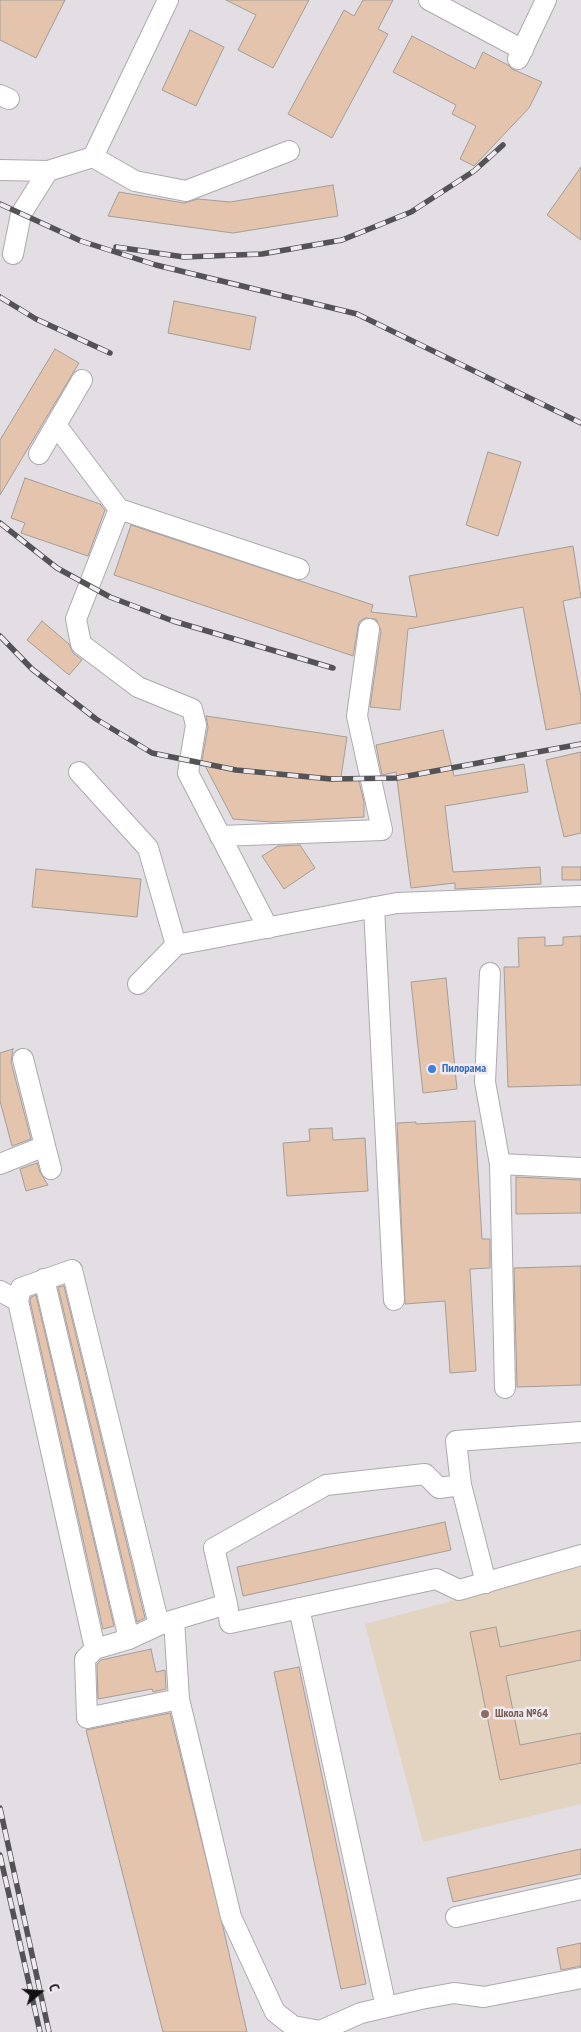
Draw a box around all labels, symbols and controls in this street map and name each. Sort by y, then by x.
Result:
place label: Пилорама [442,1062,486,1076]
marker: Пилорама [426,1063,438,1075]
place label: Школа №64 [495,1707,548,1721]
marker: Школа №64 [479,1708,491,1720]
north arrow [15,1967,65,2017]
text: С [45,1982,64,1993]

